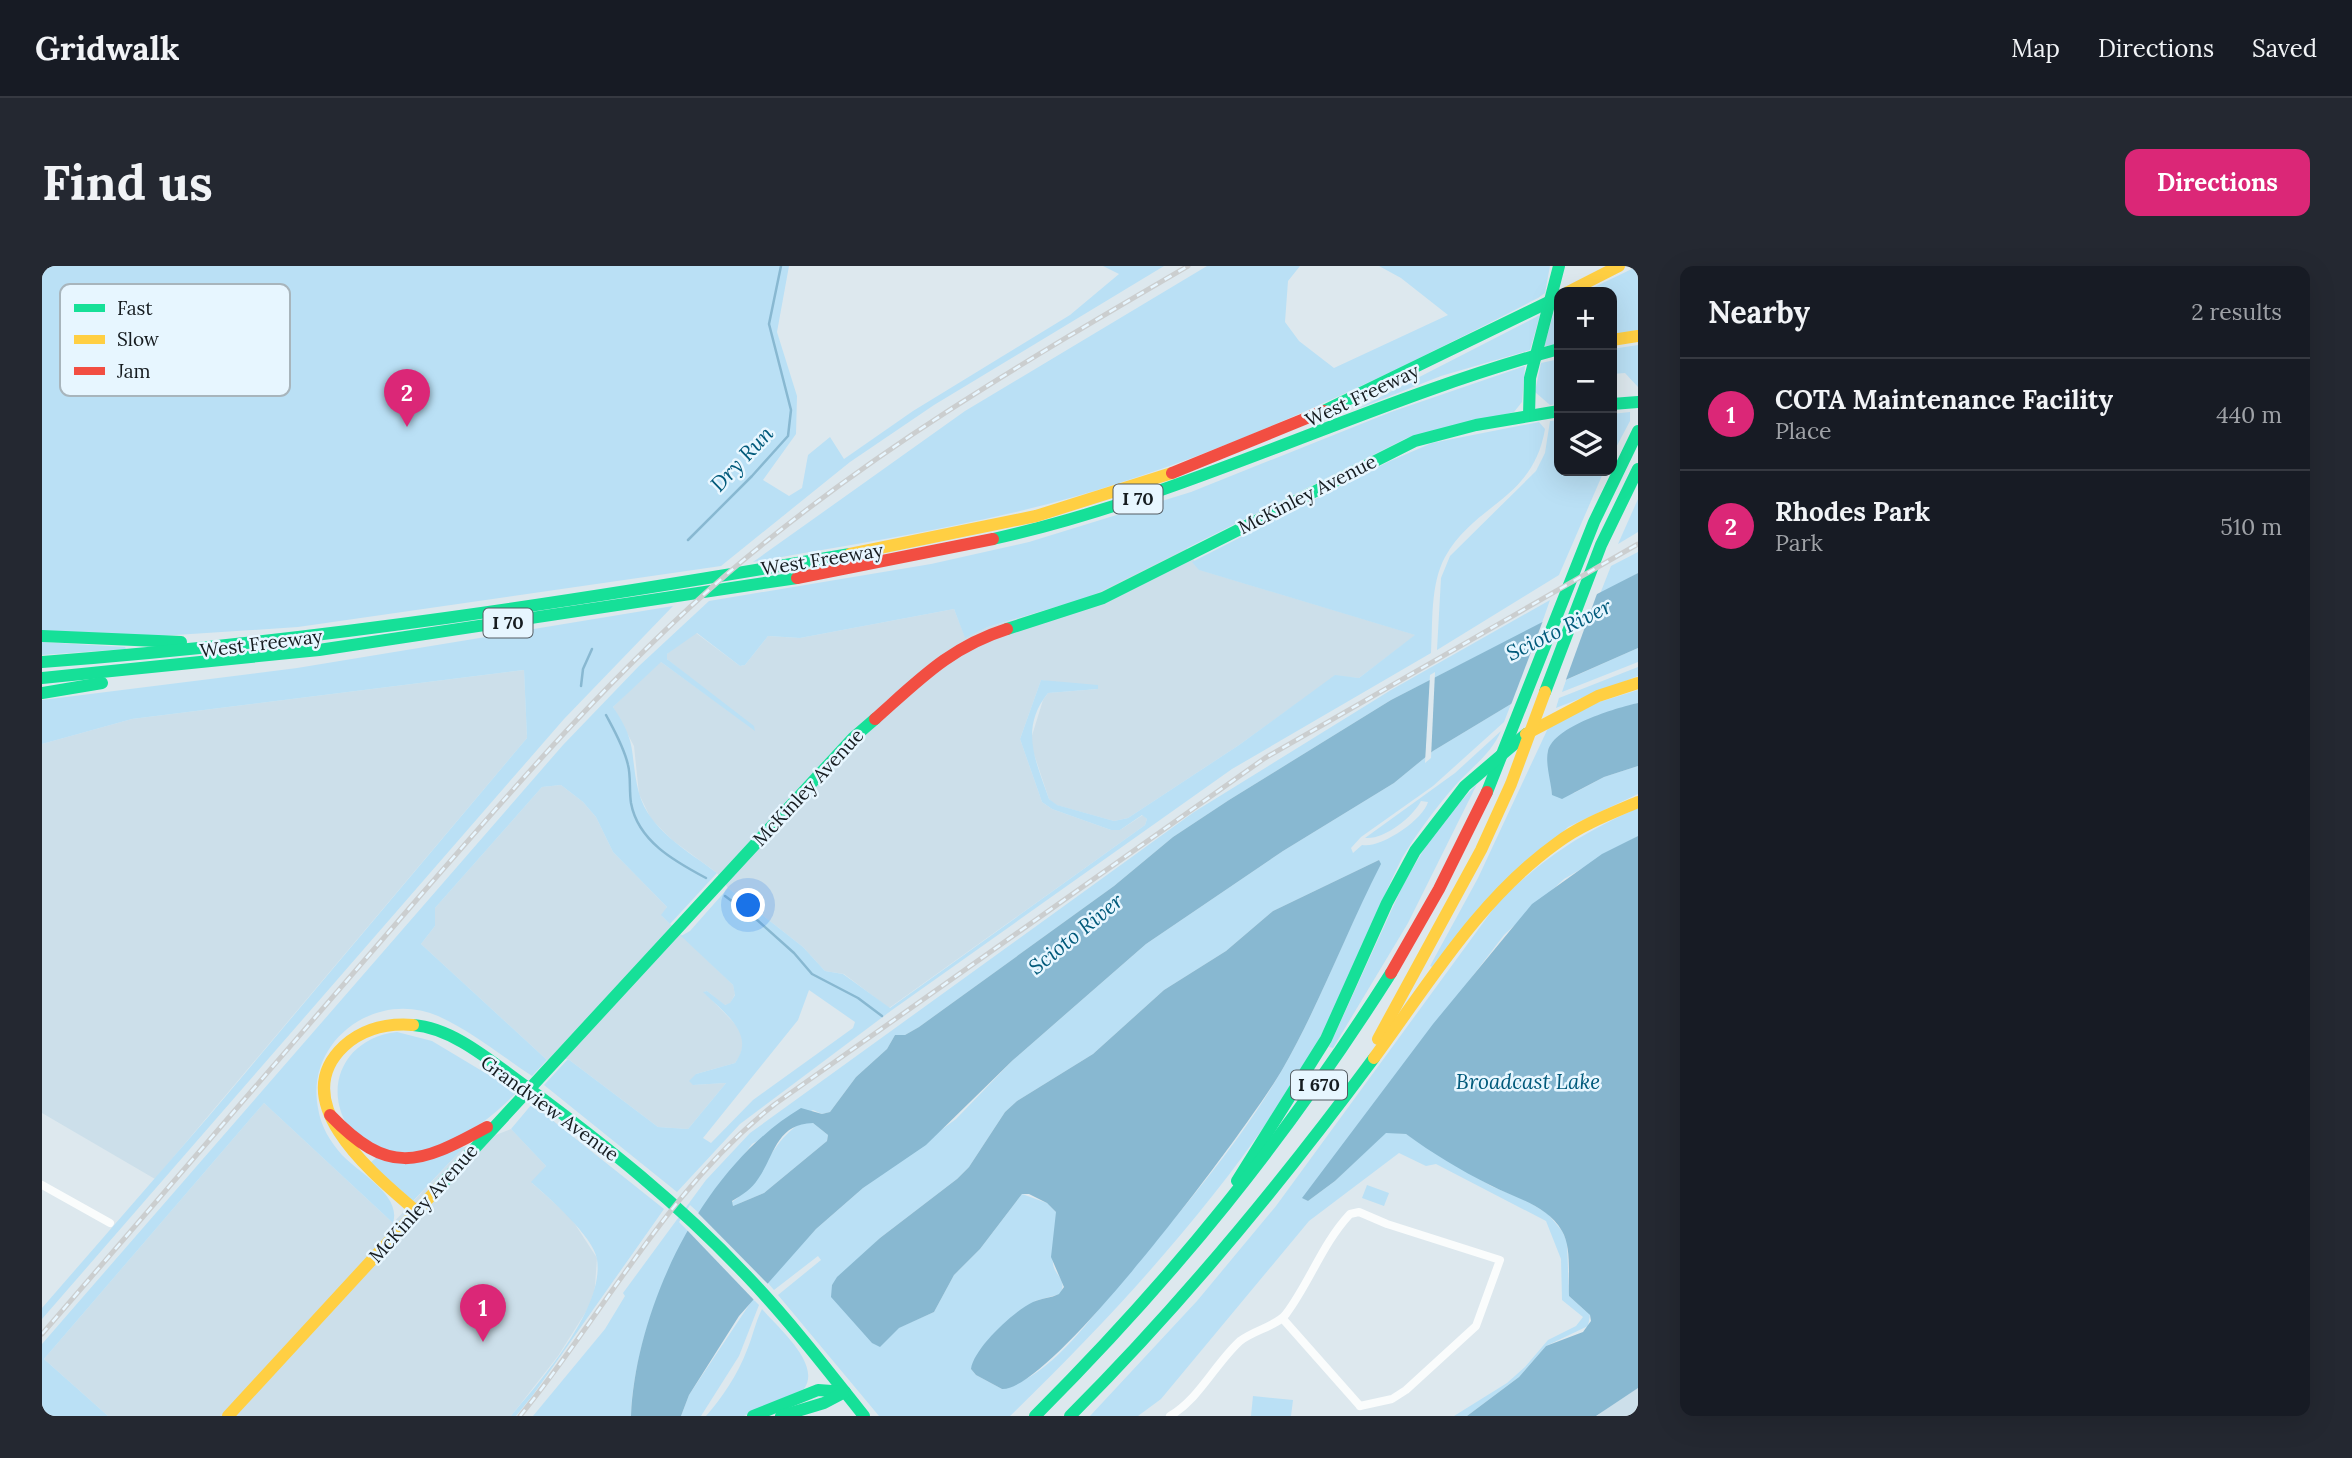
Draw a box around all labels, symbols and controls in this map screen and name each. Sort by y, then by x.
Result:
text: Gridwalk [35,27,180,69]
text: Map [2011,33,2060,64]
text: Directions [2098,33,2214,64]
text: Saved [2252,33,2317,64]
button: Directions [2125,149,2310,216]
text: Find us [42,151,213,213]
legend [60,284,290,396]
map controls [1554,287,1617,476]
button: + [1554,287,1617,350]
text: Nearby [1708,293,1810,331]
text: Fast [117,296,153,320]
text: 2 results [2191,297,2282,326]
text: Slow [117,327,160,351]
button: − [1554,350,1617,413]
street label: West Freeway [1301,358,1423,432]
text: Jam [116,359,151,383]
pin: 2 [384,369,430,427]
text: COTA Maintenance Facility [1775,383,2113,416]
text: 1 [1726,400,1736,429]
text: 440 m [2216,400,2282,429]
button: layers [1554,413,1617,476]
text: Place [1775,416,1832,445]
water label: Dry Run [704,420,779,497]
street label: McKinley Avenue [1234,449,1380,539]
road number: I 70 [1114,484,1162,513]
text: Rhodes Park [1775,495,1930,528]
text: 2 [1725,512,1737,541]
text: 510 m [2220,512,2282,541]
text: Park [1775,528,1823,557]
street label: West Freeway [759,538,885,580]
water label: Scioto River [1502,592,1616,667]
road number: I 70 [484,608,532,638]
street label: West Freeway [198,624,324,662]
street label: McKinley Avenue [747,723,869,851]
water label: Scioto River [1023,887,1129,980]
your location [731,888,765,922]
street label: Grandview Avenue [476,1050,624,1166]
water label: Broadcast Lake [1456,1068,1600,1095]
road number: I 670 [1291,1070,1347,1100]
street label: McKinley Avenue [363,1139,483,1267]
pin: 1 [460,1284,506,1342]

